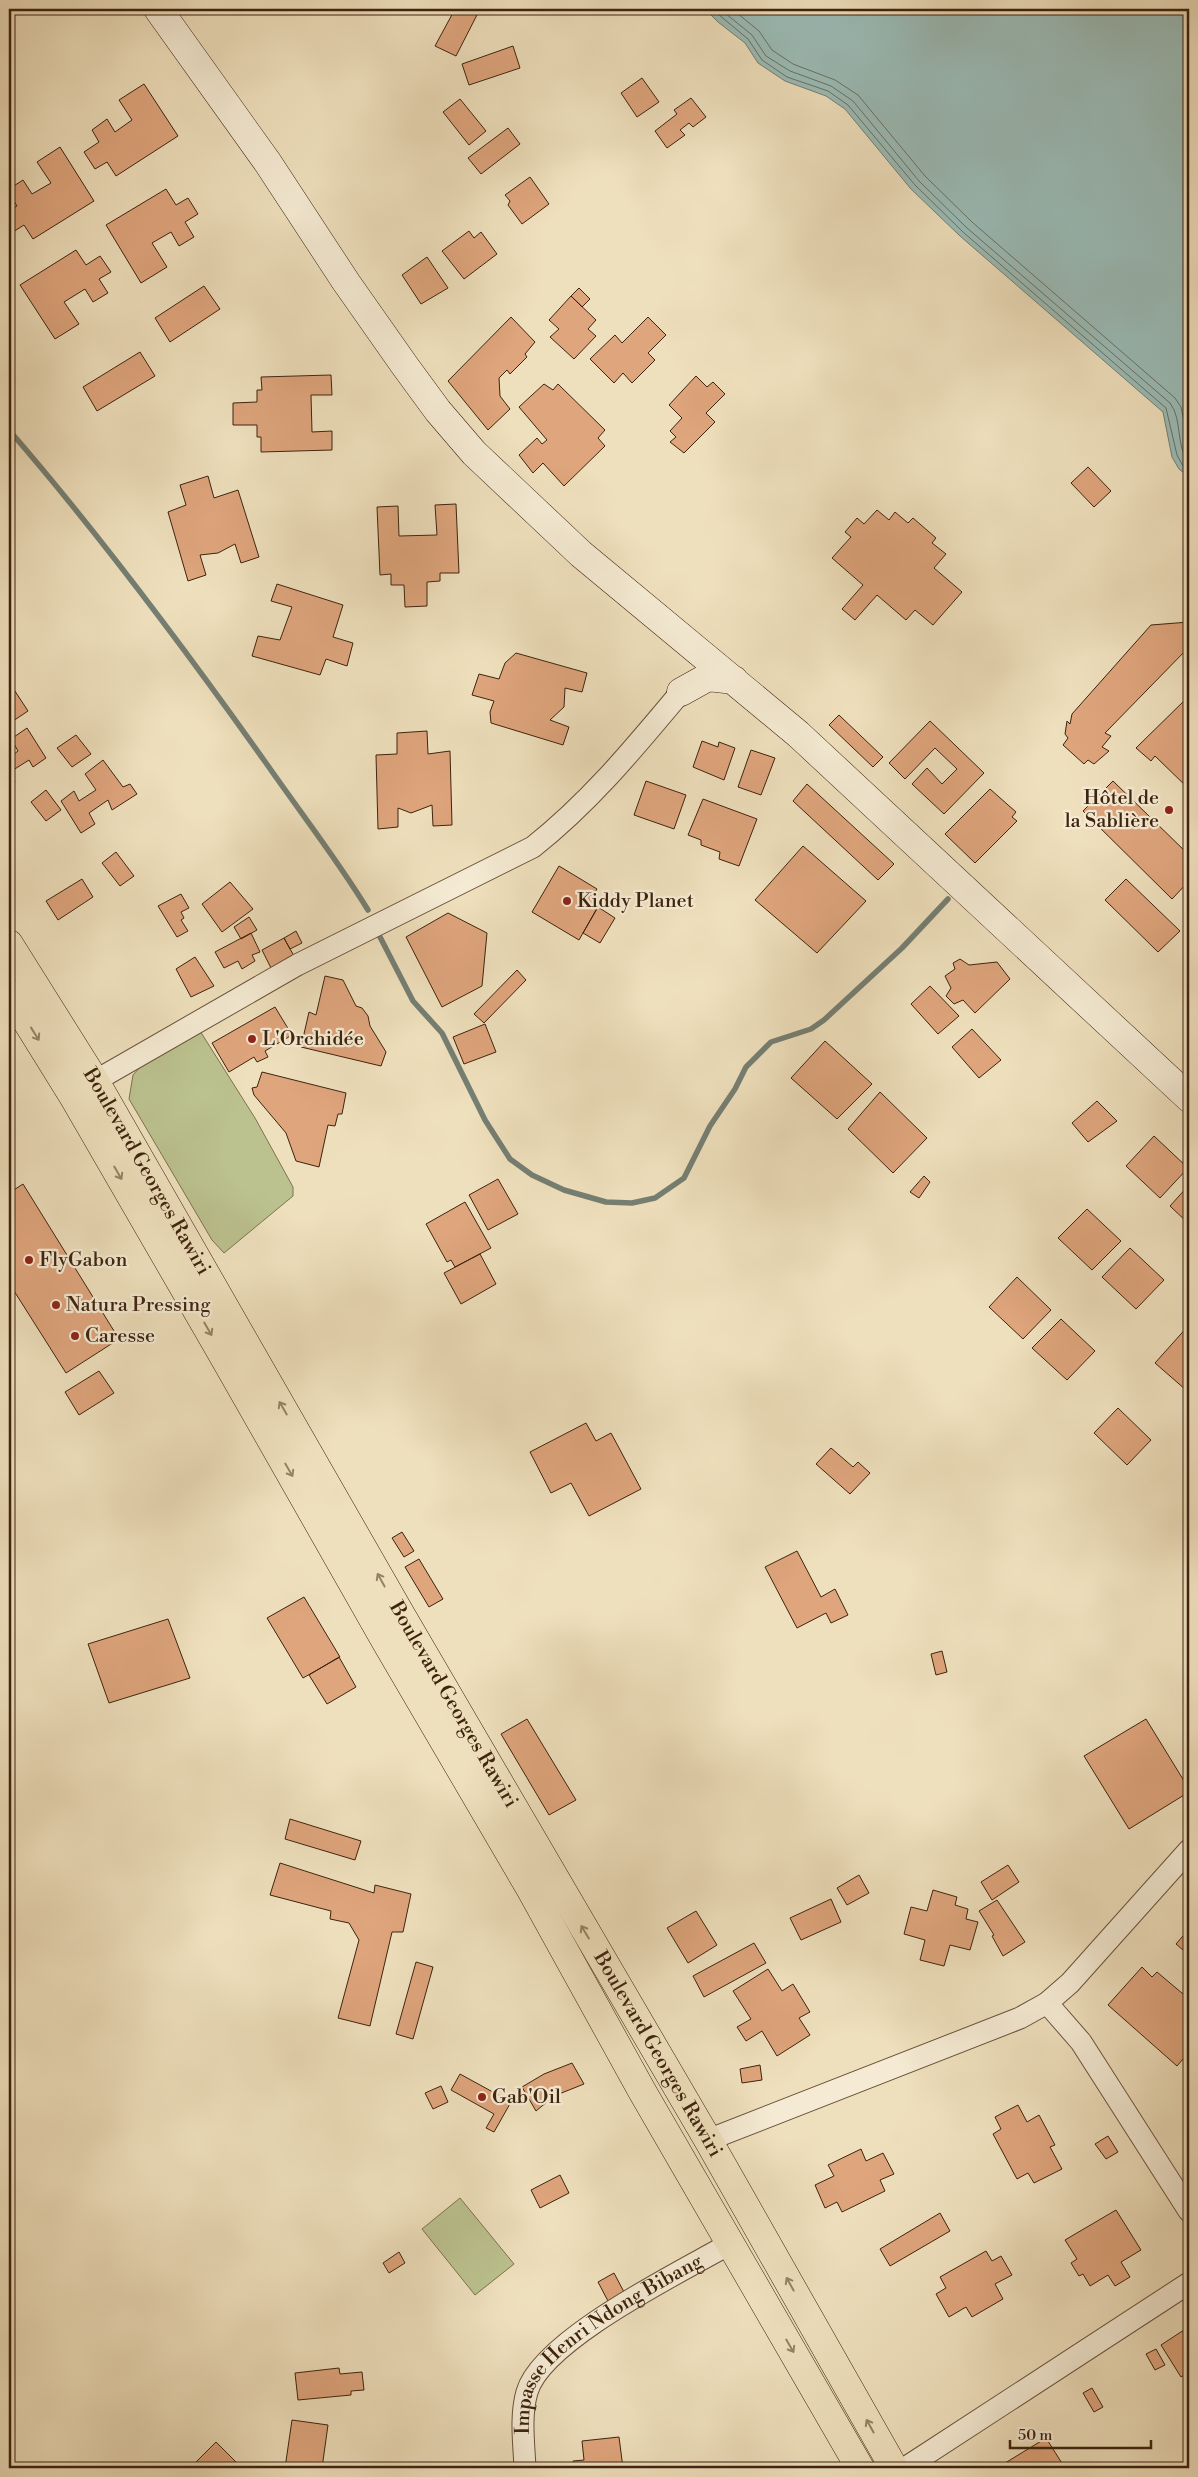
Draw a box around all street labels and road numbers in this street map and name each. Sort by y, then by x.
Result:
street label: Boulevard Georges Rawiri [77,1062,216,1280]
street label: Boulevard Georges Rawiri [383,1596,524,1813]
street label: Boulevard Georges Rawiri [587,1946,728,2162]
street label: Impasse Henri Ndong Bibang [510,2248,708,2435]

